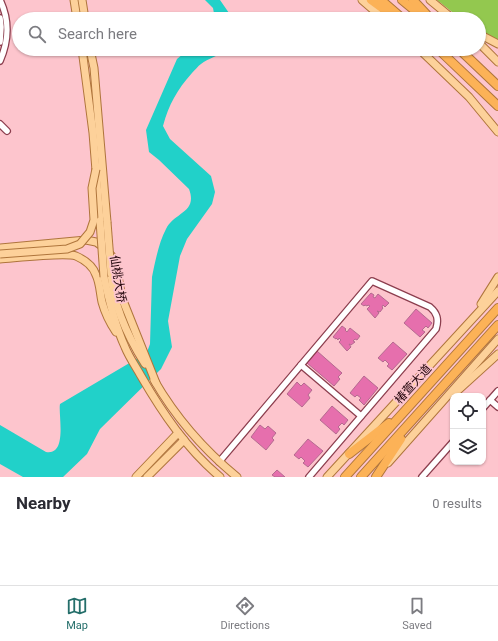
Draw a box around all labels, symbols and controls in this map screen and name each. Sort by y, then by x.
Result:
search box [12,12,486,56]
icon: search [26,23,48,45]
text: Search here [58,25,137,43]
street label: 仙桃大桥 [107,254,129,304]
street label: 椿萱大道 [392,361,434,407]
map controls [450,393,486,465]
button: locate [450,393,486,429]
button: layers [450,429,486,465]
text: Nearby [16,493,71,513]
text: 0 results [432,496,482,511]
tab: Map [66,595,88,632]
tab: Directions [220,595,270,632]
tab: Saved [402,595,432,632]

